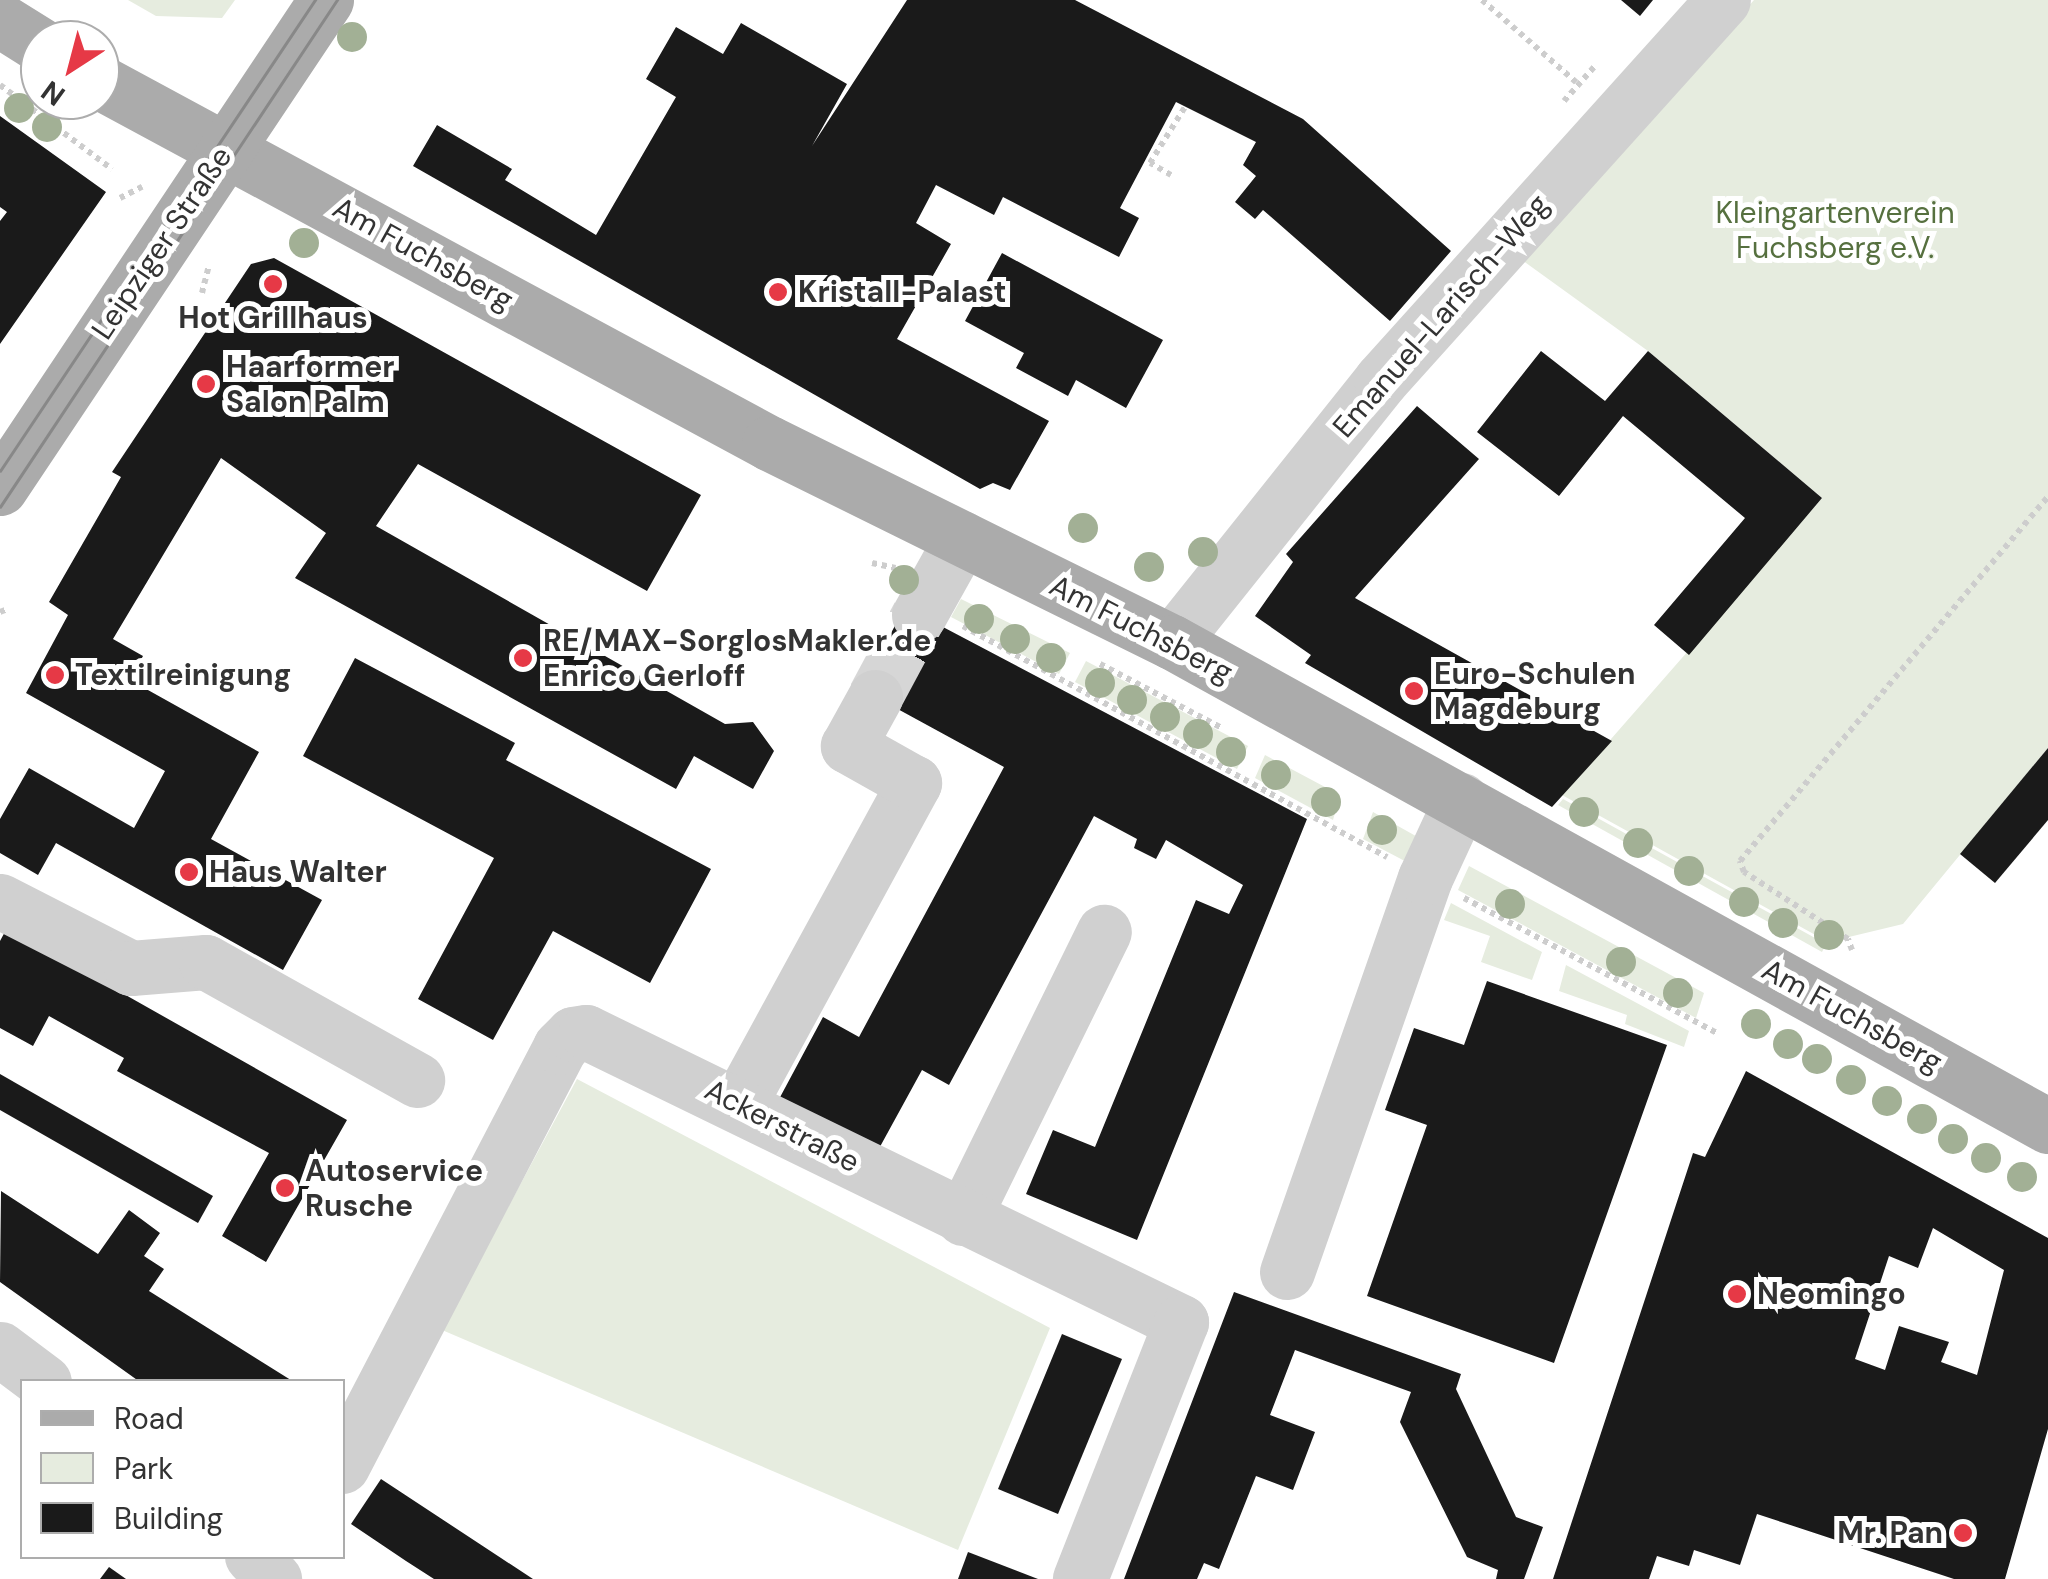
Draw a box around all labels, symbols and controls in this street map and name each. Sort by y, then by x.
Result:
north arrow [20,20,120,120]
text: N [34,72,72,114]
street label: Leipziger Straße [84,140,240,346]
street label: Emanuel-Larisch-Weg [1326,187,1556,445]
street label: Am Fuchsberg [327,190,519,318]
park label: Kleingartenverein Fuchsberg e.V. [1715,195,1955,266]
marker: Hot Grillhaus [262,273,284,295]
place label: Kristall-Palast [798,274,1007,310]
marker: Kristall-Palast [767,281,789,303]
place label: Hot Grillhaus [178,300,368,336]
place label: Haarformer Salon Palm [226,349,395,420]
marker: Haarformer Salon Palm [195,373,217,395]
street label: Am Fuchsberg [1043,567,1239,691]
place label: RE/MAX-SorglosMakler.de Enrico Gerloff [543,623,931,694]
marker: RE/MAX-SorglosMakler.de Enrico Gerloff [512,647,534,669]
place label: Euro-Schulen Magdeburg [1434,656,1636,726]
place label: Textilreinigung [75,657,291,693]
marker: Textilreinigung [44,664,66,686]
marker: Euro-Schulen Magdeburg [1403,680,1425,702]
place label: Haus Walter [209,854,387,890]
marker: Haus Walter [178,861,200,883]
street label: Am Fuchsberg [1756,952,1948,1080]
street label: Ackerstraße [699,1072,865,1180]
place label: Autoservice Rusche [305,1153,483,1224]
marker: Autoservice Rusche [274,1177,296,1199]
place label: Neomingo [1757,1276,1906,1312]
marker: Neomingo [1726,1283,1748,1305]
legend [20,1379,345,1559]
text: Road [114,1399,184,1438]
text: Park [114,1449,173,1488]
text: Building [114,1499,223,1538]
place label: Mr. Pan [1837,1515,1943,1551]
marker: Mr. Pan [1952,1522,1974,1544]

